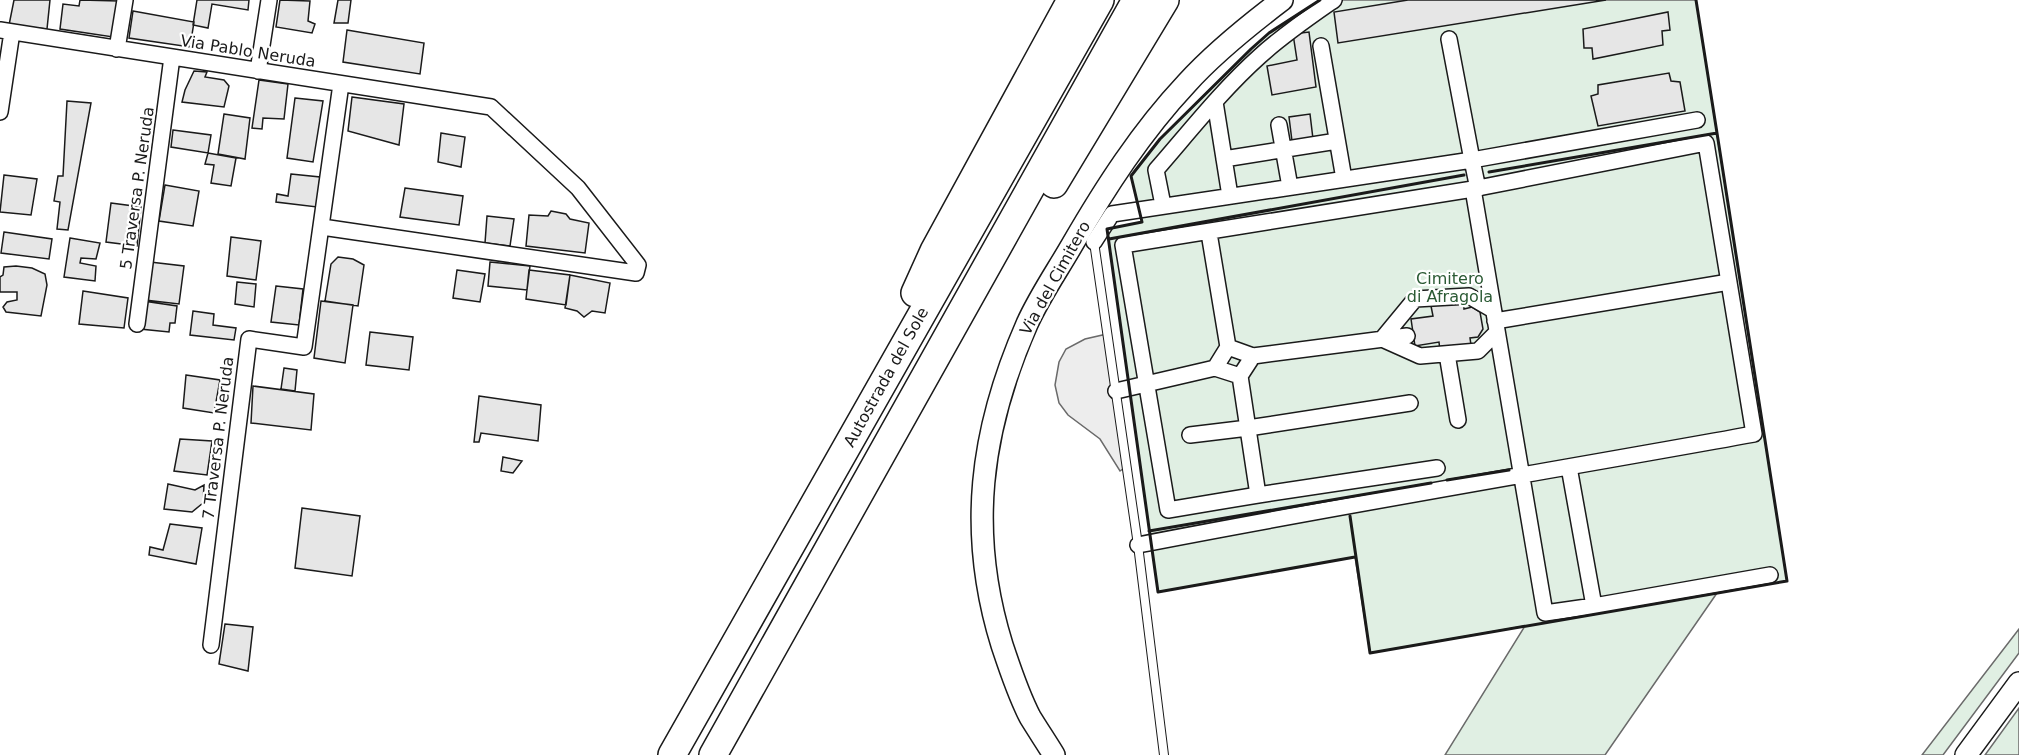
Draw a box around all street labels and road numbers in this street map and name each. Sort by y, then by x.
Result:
street label: Via Pablo Neruda [179,31,317,71]
street label: 5 Traversa P. Neruda [116,105,158,271]
street label: Via del Cimitero [1016,218,1094,338]
street label: Autostrada del Sole [840,304,932,450]
street label: 7 Traversa P. Neruda [199,355,237,521]

